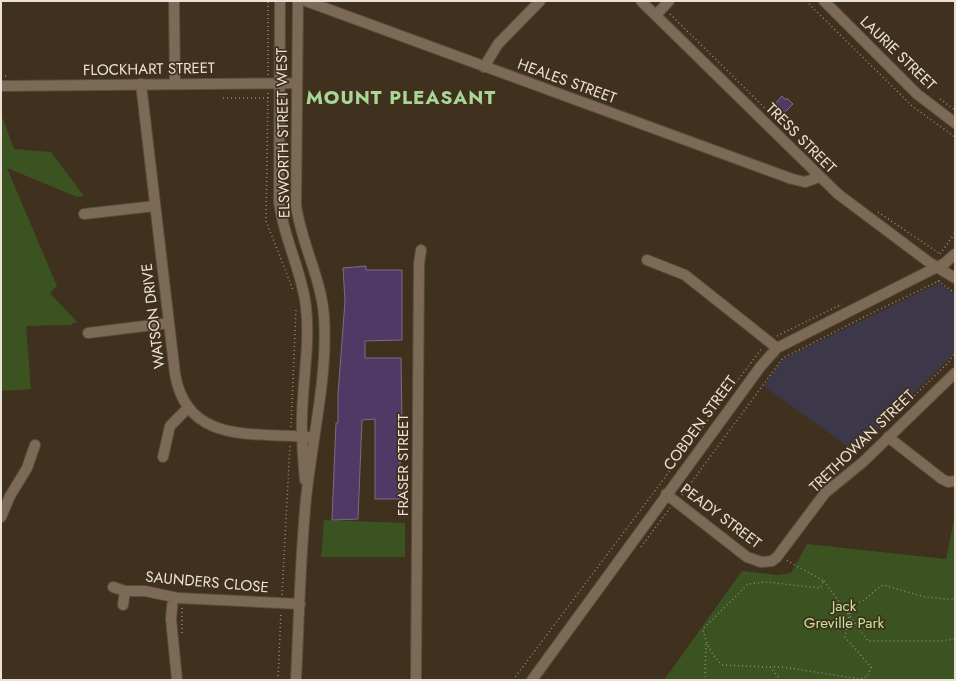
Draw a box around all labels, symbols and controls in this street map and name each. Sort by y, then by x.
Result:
street label: LAURIE STREET [855,11,941,95]
street label: ELSWORTH STREET WEST [271,48,295,218]
street label: HEALES STREET [515,53,619,109]
street label: FLOCKHART STREET [83,57,215,81]
district label: MOUNT PLEASANT [306,84,496,111]
street label: TRESS STREET [761,98,841,178]
street label: WATSON DRIVE [136,262,170,370]
street label: COBDEN STREET [658,371,742,475]
street label: TRETHOWAN STREET [804,385,920,497]
street label: FRASER STREET [392,414,414,516]
street label: PEADY STREET [676,478,766,554]
street label: SAUNDERS CLOSE [144,566,270,598]
park label: Jack Greville Park [804,595,885,634]

